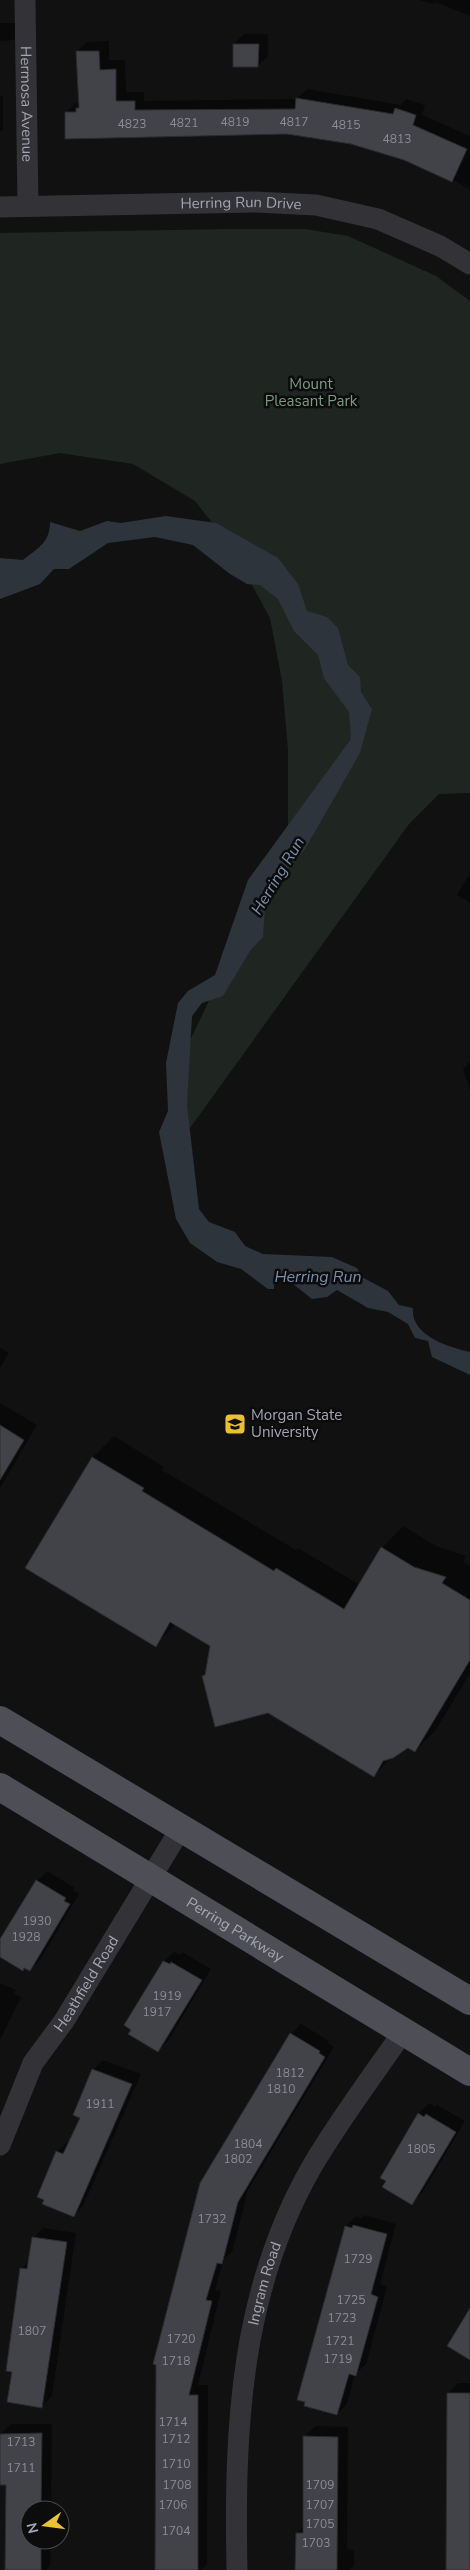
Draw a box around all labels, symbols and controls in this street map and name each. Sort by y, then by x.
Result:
street label: Hermosa Avenue [16,46,37,162]
house number: 4819 [221,114,249,130]
house number: 4817 [280,114,308,130]
house number: 4821 [170,115,198,131]
house number: 4823 [118,116,146,132]
house number: 4815 [332,117,360,133]
house number: 4813 [383,131,411,147]
street label: Herring Run Drive [180,192,302,214]
park label: Mount Pleasant Park [265,374,358,411]
water label: Herring Run [246,833,310,919]
water label: Herring Run [274,1266,362,1288]
place label: Morgan State University [251,1405,342,1442]
school or university icon: Morgan State University [223,1412,247,1436]
street label: Perring Parkway [183,1892,288,1967]
house number: 1930 [23,1913,51,1929]
house number: 1928 [12,1929,40,1945]
street label: Heathfield Road [49,1932,123,2036]
house number: 1919 [153,1988,181,2004]
house number: 1917 [143,2004,171,2020]
house number: 1812 [276,2065,304,2081]
house number: 1810 [267,2081,295,2097]
house number: 1911 [86,2096,114,2112]
house number: 1804 [234,2136,262,2152]
house number: 1805 [407,2141,435,2157]
house number: 1802 [224,2151,252,2167]
house number: 1732 [198,2211,226,2227]
street label: Ingram Road [243,2239,286,2327]
house number: 1729 [344,2251,372,2267]
house number: 1725 [337,2292,365,2308]
house number: 1723 [328,2310,356,2326]
house number: 1807 [18,2323,46,2339]
house number: 1720 [167,2331,195,2347]
house number: 1721 [326,2333,354,2349]
house number: 1719 [324,2351,352,2367]
house number: 1718 [162,2353,190,2369]
house number: 1714 [159,2414,187,2430]
house number: 1712 [162,2431,190,2447]
house number: 1713 [7,2434,35,2450]
house number: 1710 [162,2456,190,2472]
house number: 1711 [7,2460,35,2476]
house number: 1708 [163,2477,191,2493]
house number: 1709 [306,2477,334,2493]
house number: 1706 [159,2497,187,2513]
house number: 1707 [306,2497,334,2513]
north arrow [20,2500,70,2550]
house number: 1705 [306,2516,334,2532]
text: N [22,2521,43,2535]
house number: 1704 [162,2523,190,2539]
house number: 1703 [302,2535,330,2551]

